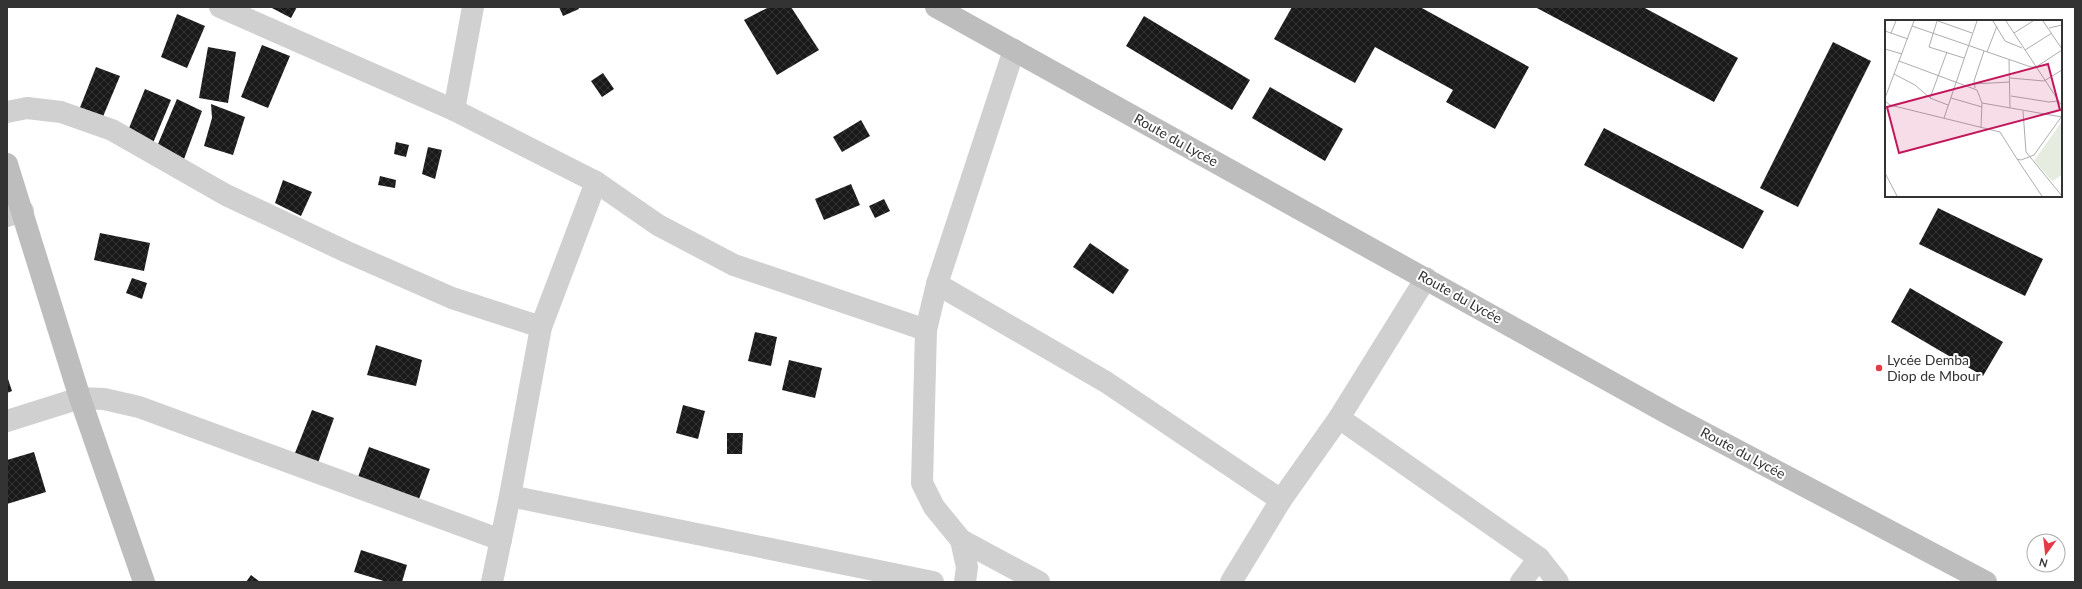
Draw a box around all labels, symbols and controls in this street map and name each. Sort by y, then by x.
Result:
inset map [1885,20,2062,197]
street label: Route du Lycée [1131,109,1221,170]
street label: Route du Lycée [1415,266,1505,327]
place label: Lycée Demba Diop de Mbour [1887,351,1981,384]
marker: Lycée Demba Diop de Mbour [1874,363,1884,373]
street label: Route du Lycée [1698,423,1789,482]
north arrow [2026,533,2066,573]
text: N [2038,556,2049,571]

